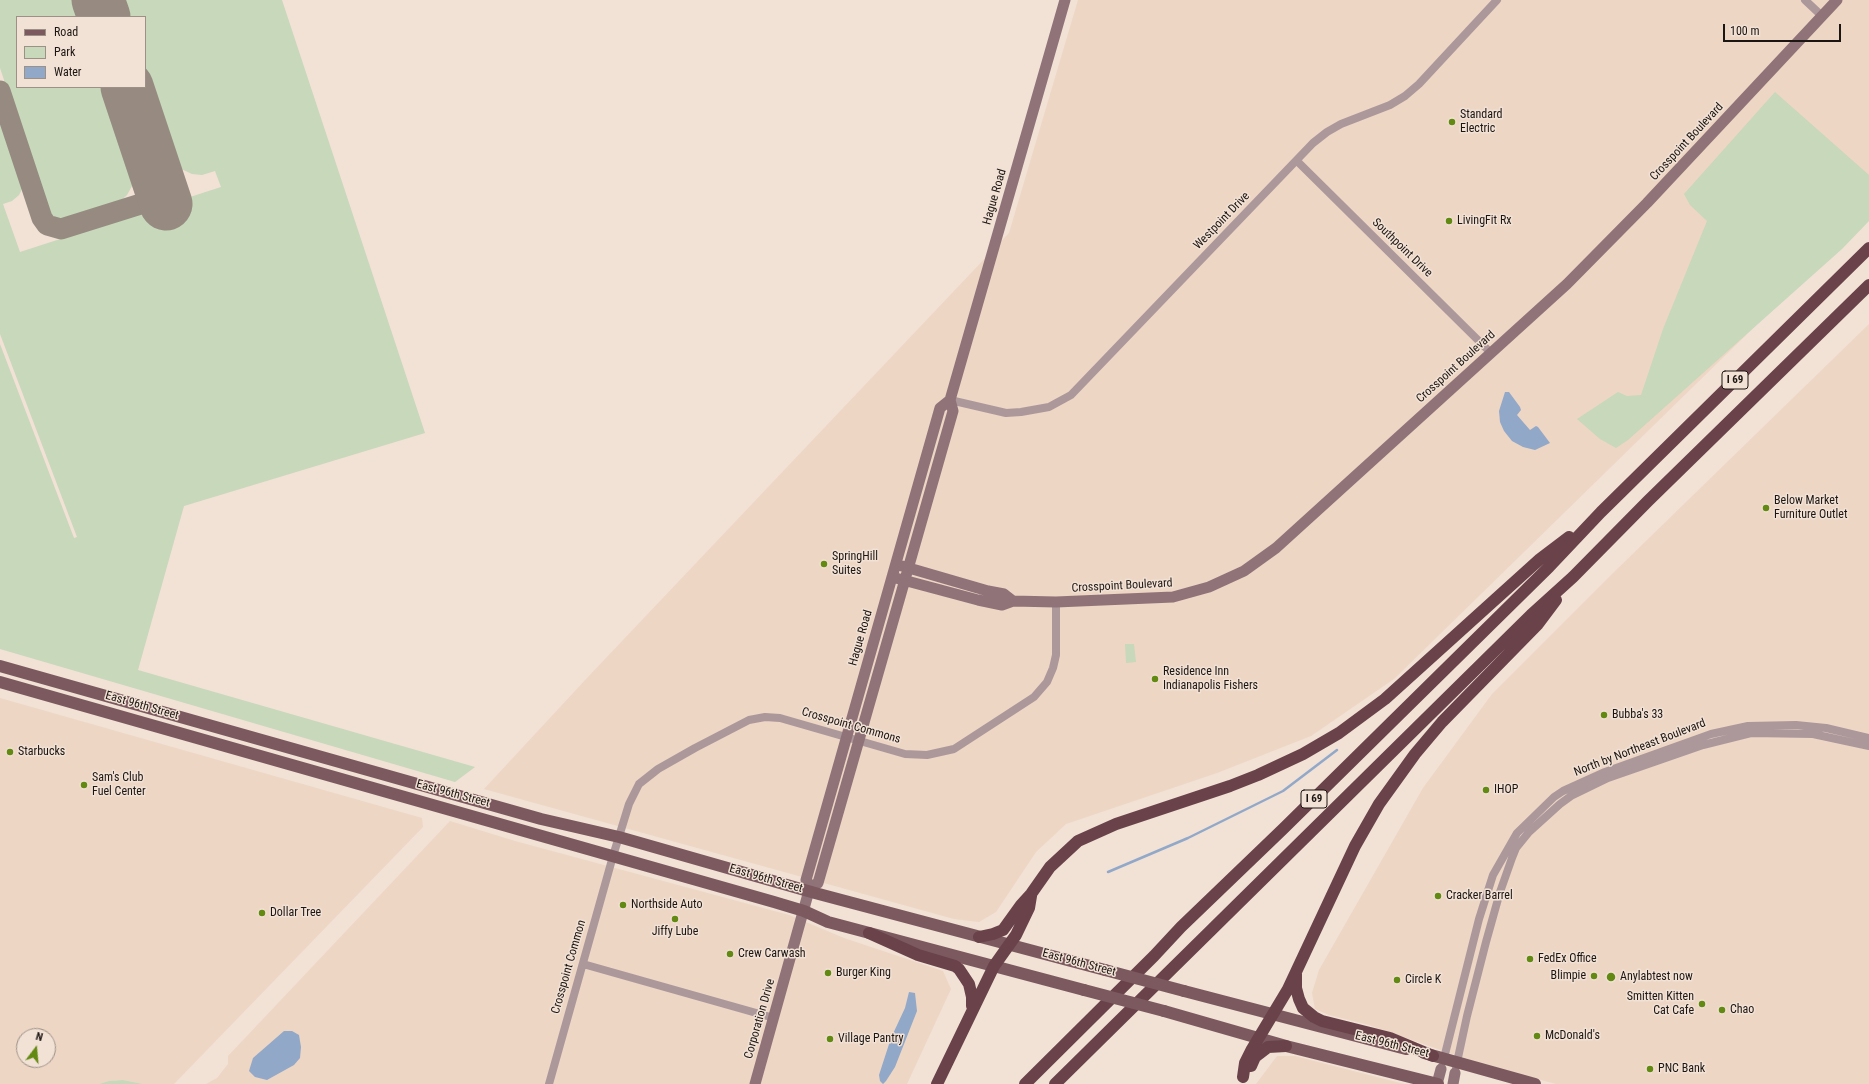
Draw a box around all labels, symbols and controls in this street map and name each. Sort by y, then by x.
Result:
legend [16,16,146,88]
scale bar [1725,16,1843,42]
text: 100 m [1730,24,1760,38]
text: Road [54,25,78,39]
text: Park [54,45,75,59]
text: Water [54,65,82,79]
street label: Crosspoint Boulevard [1647,100,1727,184]
place label: Standard Electric [1460,108,1503,136]
marker: Standard Electric [1447,117,1457,127]
street label: Hague Road [980,167,1010,227]
street label: Westpoint Drive [1191,189,1253,253]
place label: LivingFit Rx [1457,214,1512,228]
street label: Southpoint Drive [1369,216,1435,280]
marker: LivingFit Rx [1444,216,1454,226]
street label: Crosspoint Boulevard [1414,328,1498,406]
road number: I 69 [1722,371,1748,389]
place label: Below Market Furniture Outlet [1774,494,1847,522]
marker: Below Market Furniture Outlet [1761,503,1771,513]
place label: SpringHill Suites [832,550,878,578]
marker: SpringHill Suites [819,559,829,569]
street label: Crosspoint Boulevard [1071,576,1173,596]
street label: Hague Road [846,608,876,668]
place label: Residence Inn Indianapolis Fishers [1163,665,1258,693]
marker: Residence Inn Indianapolis Fishers [1150,674,1160,684]
street label: East 96th Street [104,689,180,723]
street label: Crosspoint Commons [800,705,902,747]
place label: Bubba's 33 [1612,708,1663,722]
marker: Bubba's 33 [1599,710,1609,720]
street label: North by Northeast Boulevard [1572,716,1708,780]
place label: Starbucks [18,745,65,759]
marker: Starbucks [5,747,15,757]
place label: Sam's Club Fuel Center [92,771,146,799]
street label: East 96th Street [415,777,491,811]
marker: Sam's Club Fuel Center [79,780,89,790]
place label: IHOP [1494,783,1518,797]
marker: IHOP [1481,785,1491,795]
road number: I 69 [1301,790,1327,808]
street label: East 96th Street [728,862,804,896]
place label: Cracker Barrel [1446,889,1513,903]
marker: Cracker Barrel [1433,891,1443,901]
place label: Northside Auto [631,898,702,912]
marker: Northside Auto [618,900,628,910]
place label: Dollar Tree [270,906,321,920]
marker: Dollar Tree [257,908,267,918]
marker: Jiffy Lube [670,914,680,924]
street label: Crosspoint Common [549,918,589,1016]
place label: Jiffy Lube [652,925,698,939]
street label: East 96th Street [1041,946,1117,980]
place label: Crew Carwash [738,947,806,961]
marker: Crew Carwash [725,949,735,959]
place label: FedEx Office [1538,952,1597,966]
marker: FedEx Office [1525,954,1535,964]
place label: Burger King [836,966,891,980]
marker: Burger King [823,968,833,978]
place label: Blimpie [1551,969,1586,983]
place label: Anylabtest now [1620,970,1693,984]
marker: Blimpie [1589,971,1599,981]
marker: Anylabtest now [1605,971,1617,983]
place label: Circle K [1405,973,1441,987]
marker: Circle K [1392,975,1402,985]
street label: Corporation Drive [742,977,778,1061]
place label: Smitten Kitten Cat Cafe [1627,990,1694,1018]
marker: Smitten Kitten Cat Cafe [1697,999,1707,1009]
place label: Chao [1730,1003,1754,1017]
marker: Chao [1717,1005,1727,1015]
north arrow [16,1028,56,1068]
street label: East 96th Street [1354,1029,1430,1061]
place label: McDonald's [1545,1029,1600,1043]
text: N [34,1030,44,1044]
marker: McDonald's [1532,1031,1542,1041]
place label: Village Pantry [838,1032,903,1046]
marker: Village Pantry [825,1034,835,1044]
place label: PNC Bank [1658,1062,1705,1076]
marker: PNC Bank [1645,1064,1655,1074]

